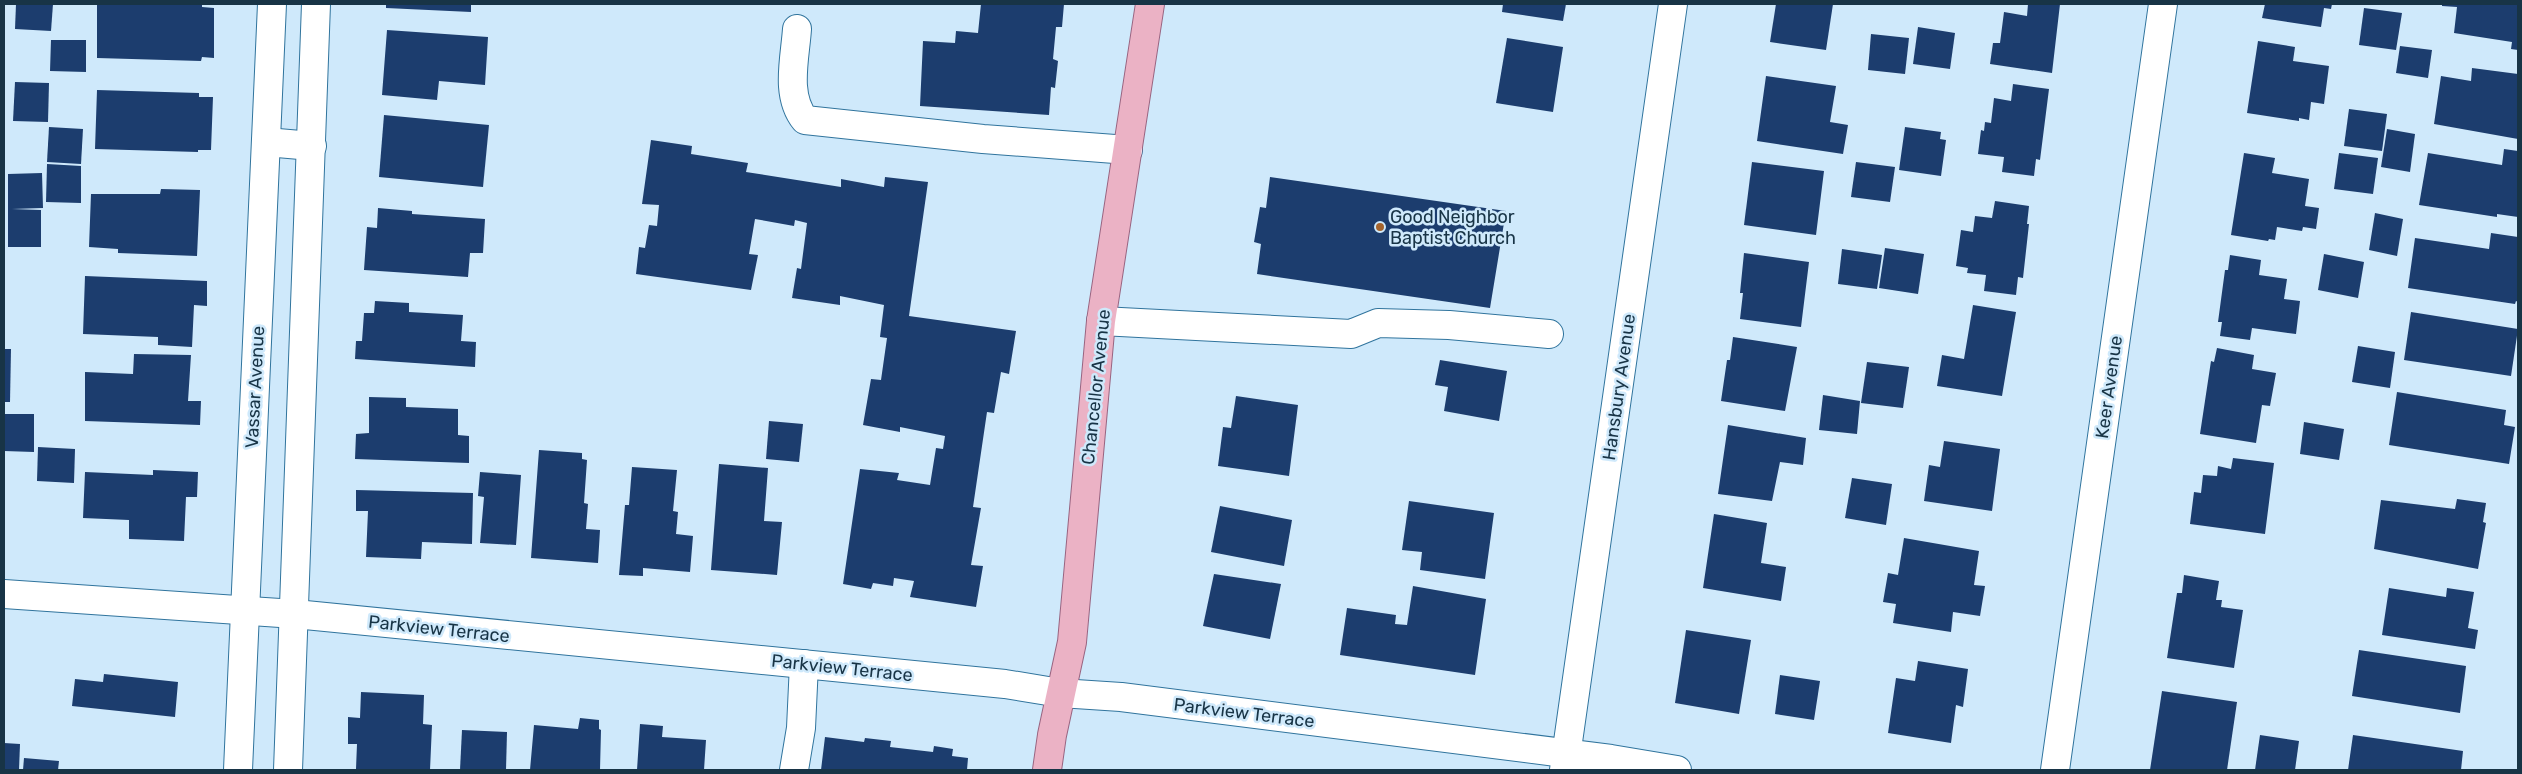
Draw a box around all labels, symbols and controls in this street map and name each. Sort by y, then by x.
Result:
place label: Good Neighbor Baptist Church [1390,206,1516,249]
marker: Good Neighbor Baptist Church [1374,221,1386,233]
street label: Chancellor Avenue [1077,308,1115,466]
street label: Hansbury Avenue [1598,312,1640,462]
street label: Vassar Avenue [241,325,269,449]
street label: Keer Avenue [2091,334,2127,440]
street label: Parkview Terrace [367,611,511,647]
street label: Parkview Terrace [770,650,914,686]
street label: Parkview Terrace [1172,693,1316,733]

